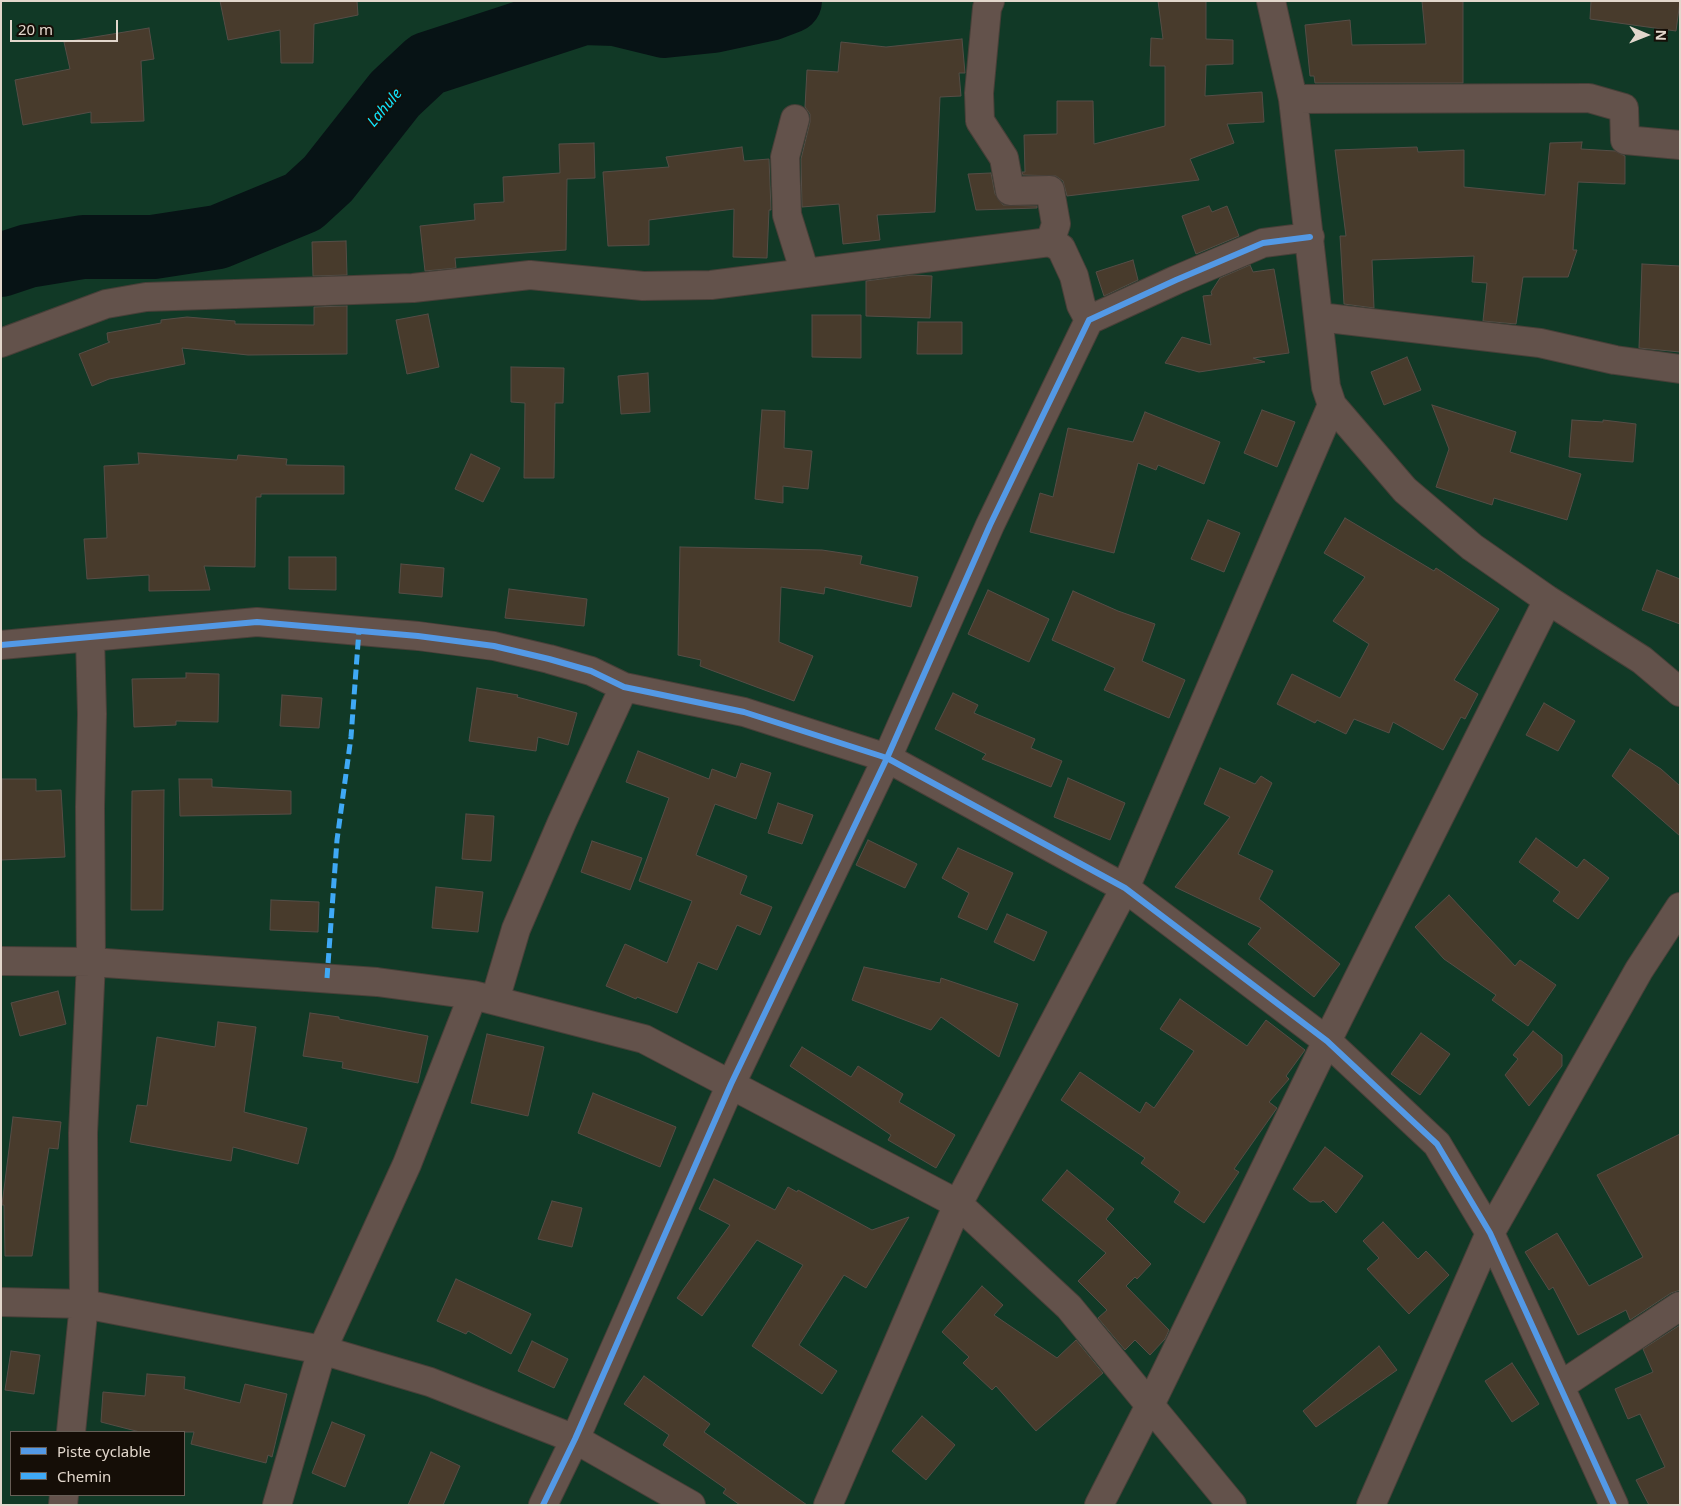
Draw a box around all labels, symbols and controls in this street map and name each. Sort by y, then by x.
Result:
scale bar [12,10,120,42]
north arrow [1621,10,1671,60]
text: 20 m [18,19,53,39]
text: N [1652,29,1671,41]
water label: Lahule [364,85,406,131]
legend [10,1431,185,1496]
text: Piste cyclable [57,1441,151,1461]
text: Chemin [57,1466,111,1486]

